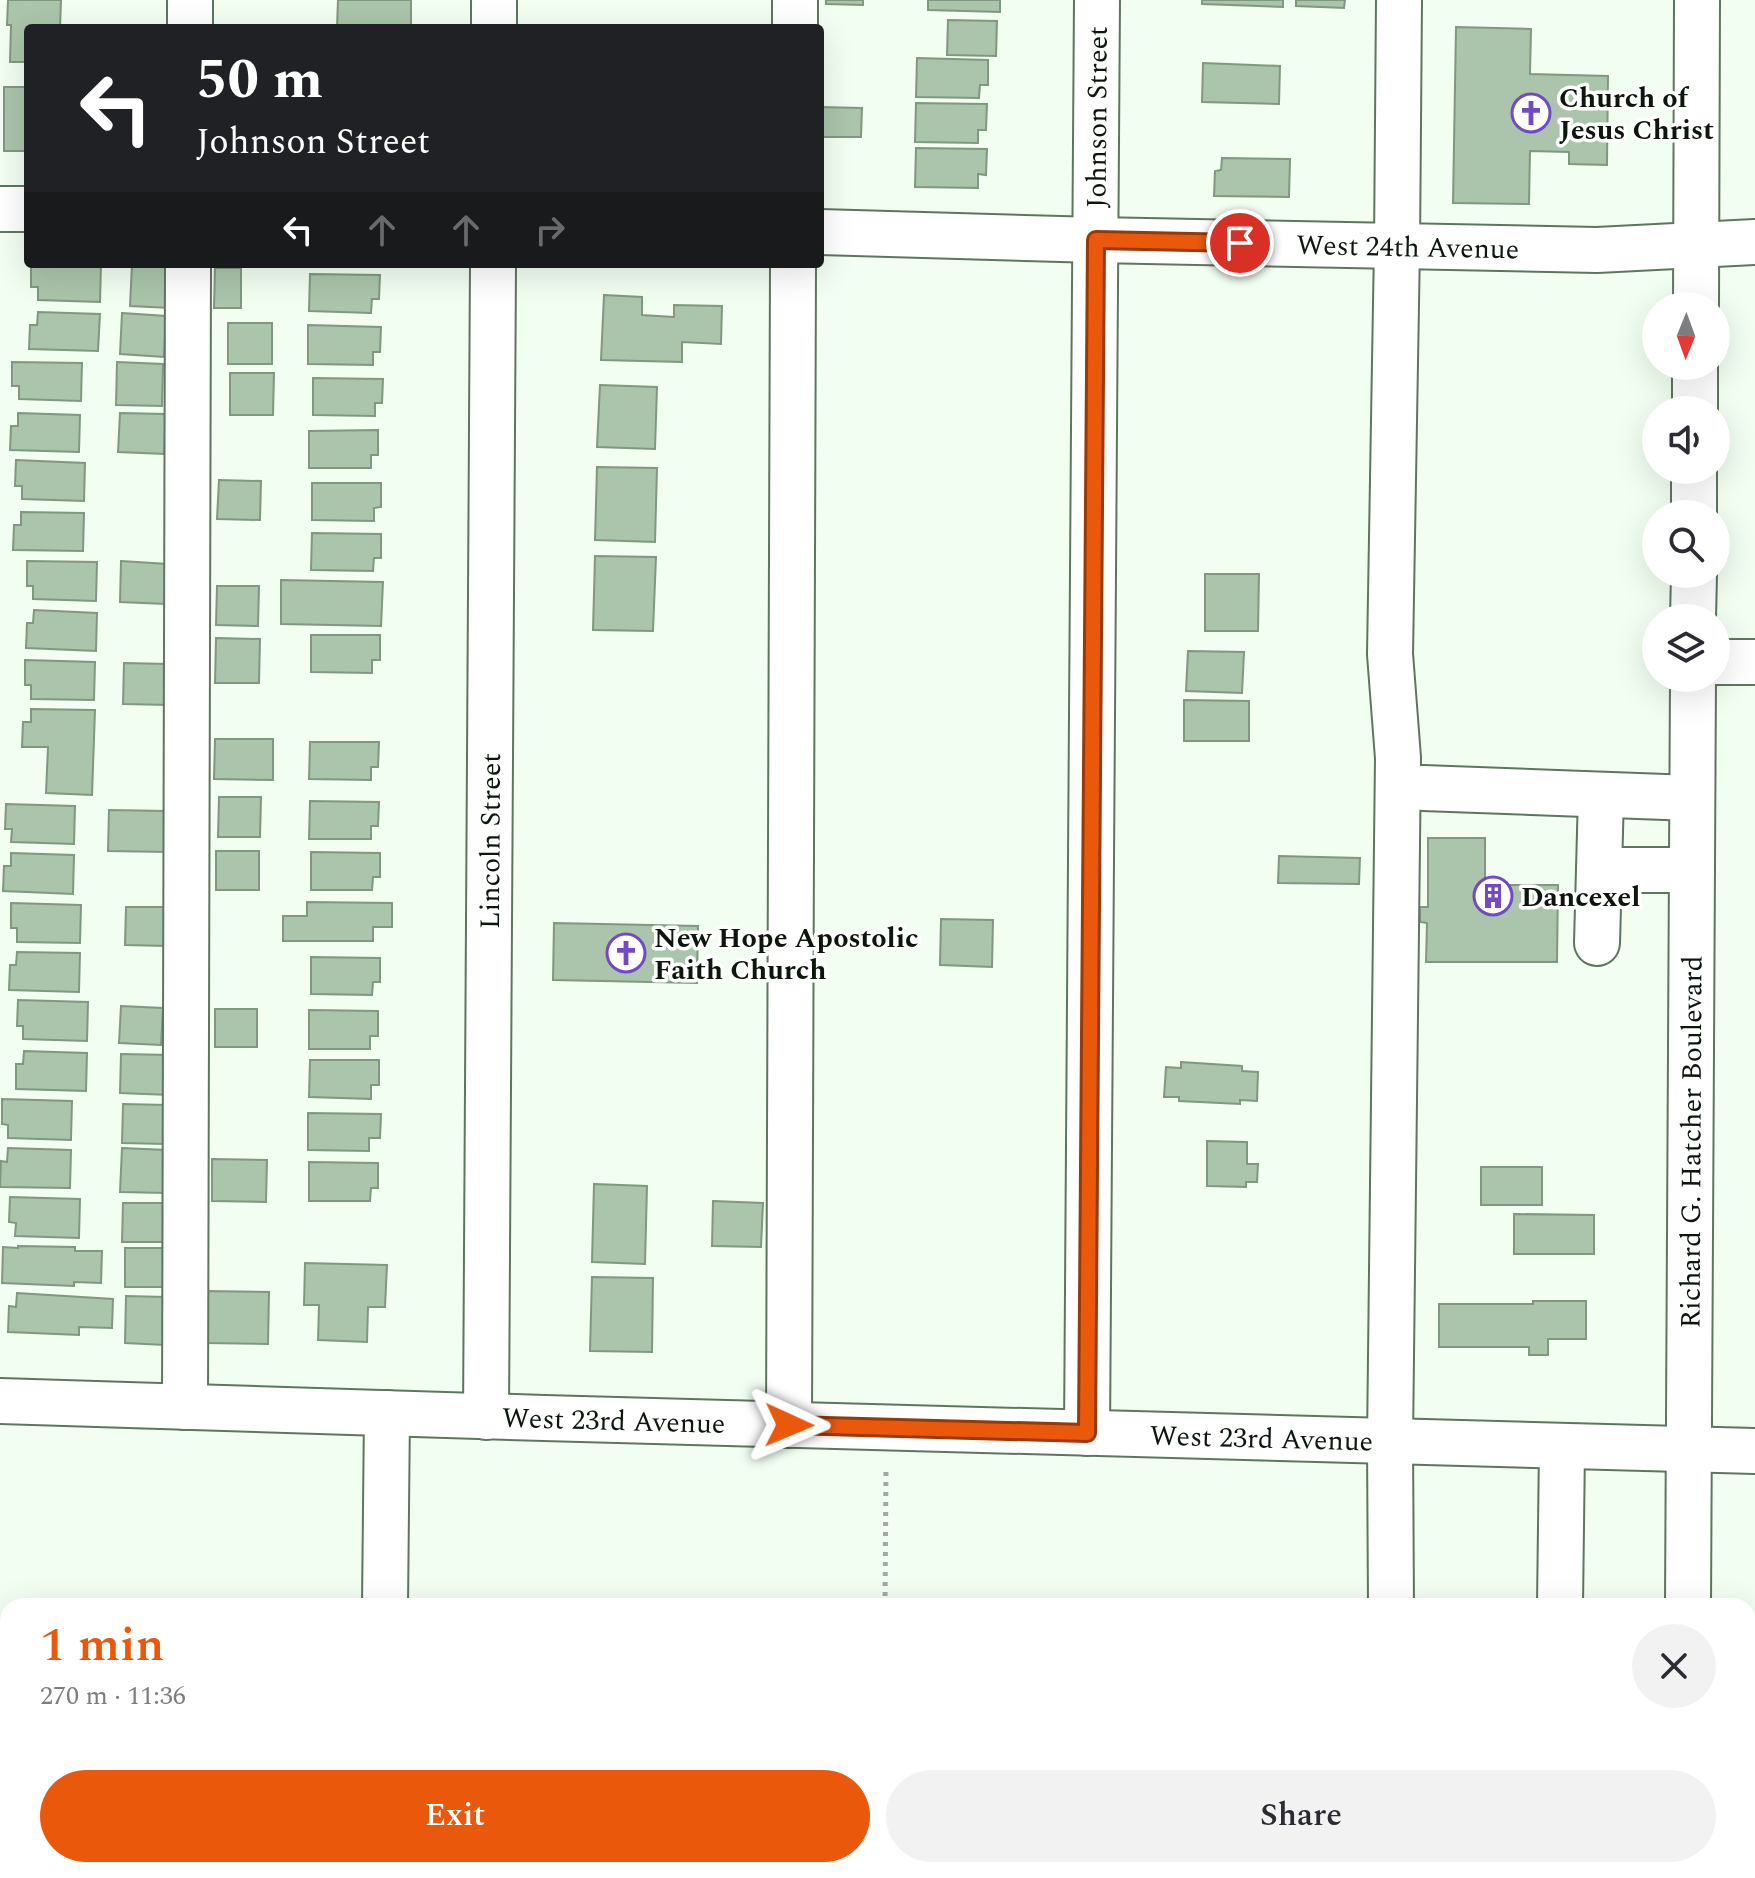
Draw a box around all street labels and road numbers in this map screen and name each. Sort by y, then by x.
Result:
street label: Johnson Street [1076,26,1120,208]
street label: West 24th Avenue [1296,224,1520,271]
street label: Lincoln Street [469,753,513,929]
street label: Richard G. Hatcher Boulevard [1669,955,1715,1329]
street label: West 23rd Avenue [501,1397,726,1446]
street label: West 23rd Avenue [1149,1415,1374,1464]

